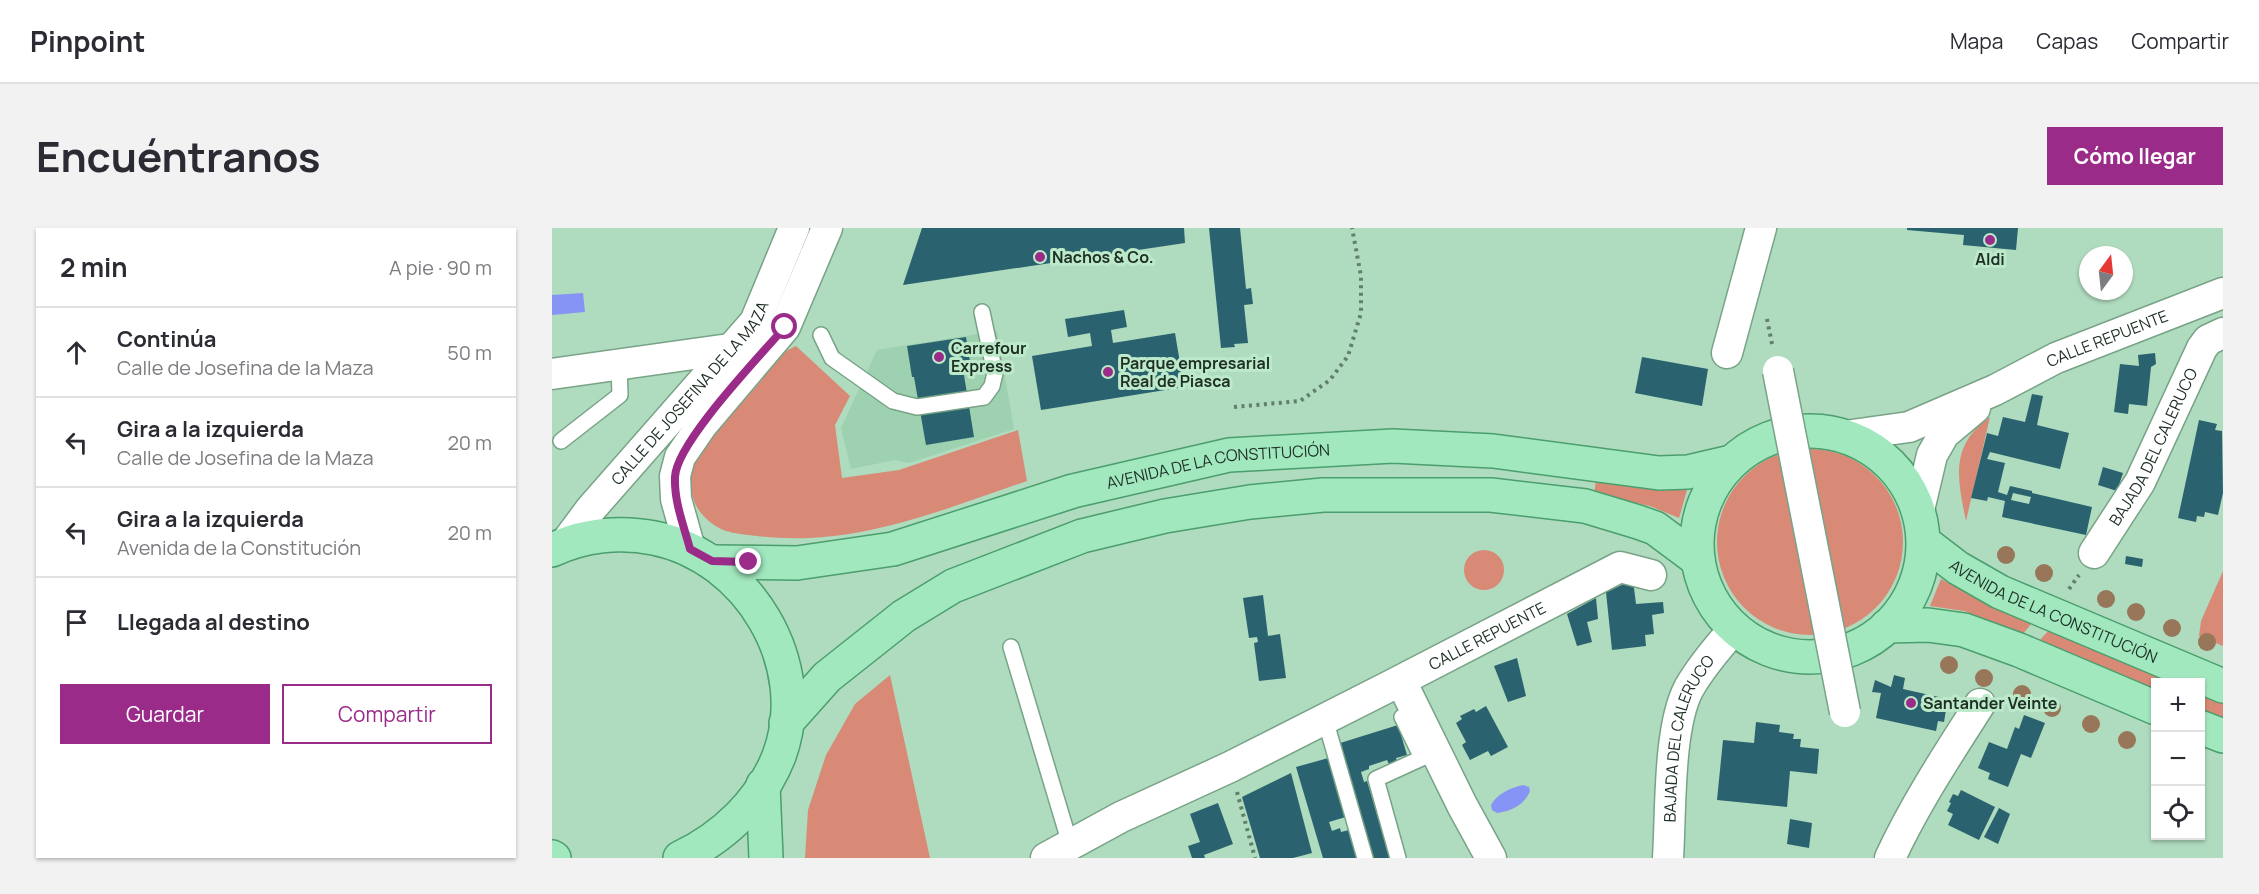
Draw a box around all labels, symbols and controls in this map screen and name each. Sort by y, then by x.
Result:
text: Pinpoint [30,22,145,60]
text: Mapa [1950,27,2003,55]
text: Capas [2036,27,2098,55]
text: Compartir [2131,27,2229,55]
text: Encuéntranos [36,127,321,185]
button: Cómo llegar [2047,127,2223,185]
marker: Aldi [1983,233,1997,247]
place label: Nachos & Co. [1052,246,1154,268]
north arrow [2079,246,2133,300]
place label: Aldi [1975,248,2005,270]
text: 2 min [60,249,128,285]
marker: Nachos & Co. [1033,250,1047,264]
text: A pie · 90 m [389,254,492,281]
street label: CALLE DE JOSEFINA DE LA MAZA [606,298,774,490]
street label: CALLE REPUENTE [2042,304,2171,372]
route start [771,313,797,339]
text: Continúa [117,324,217,354]
icon: ahead [60,336,93,369]
place label: Carrefour Express [951,337,1026,377]
text: 50 m [447,339,492,366]
marker: Carrefour Express [932,350,946,364]
place label: Parque empresarial Real de Piasca [1120,352,1270,392]
text: Calle de Josefina de la Maza [117,354,374,381]
street label: BAJADA DEL CALERUCO [2104,364,2202,530]
marker: Parque empresarial Real de Piasca [1101,365,1115,379]
text: Gira a la izquierda [117,414,304,444]
icon: left [60,426,93,459]
text: 20 m [447,429,492,456]
street label: AVENIDA DE LA CONSTITUCIÓN [1104,438,1330,494]
text: Calle de Josefina de la Maza [117,444,374,471]
text: Gira a la izquierda [117,504,304,534]
icon: left [60,516,93,549]
text: 20 m [447,519,492,546]
text: Avenida de la Constitución [117,534,361,561]
route end [735,548,761,574]
street label: AVENIDA DE LA CONSTITUCIÓN [1945,554,2161,668]
street label: CALLE REPUENTE [1425,596,1549,675]
icon: arrive [60,606,93,639]
text: Llegada al destino [117,607,310,637]
street label: BAJADA DEL CALERUCO [1658,650,1719,823]
map controls [2151,678,2205,840]
button: + [2151,678,2205,732]
button: Guardar [60,684,270,744]
button: Compartir [282,684,492,744]
place label: Santander Veinte [1923,692,2058,714]
marker: Santander Veinte [1904,696,1918,710]
button: − [2151,732,2205,786]
button: locate [2151,786,2205,840]

